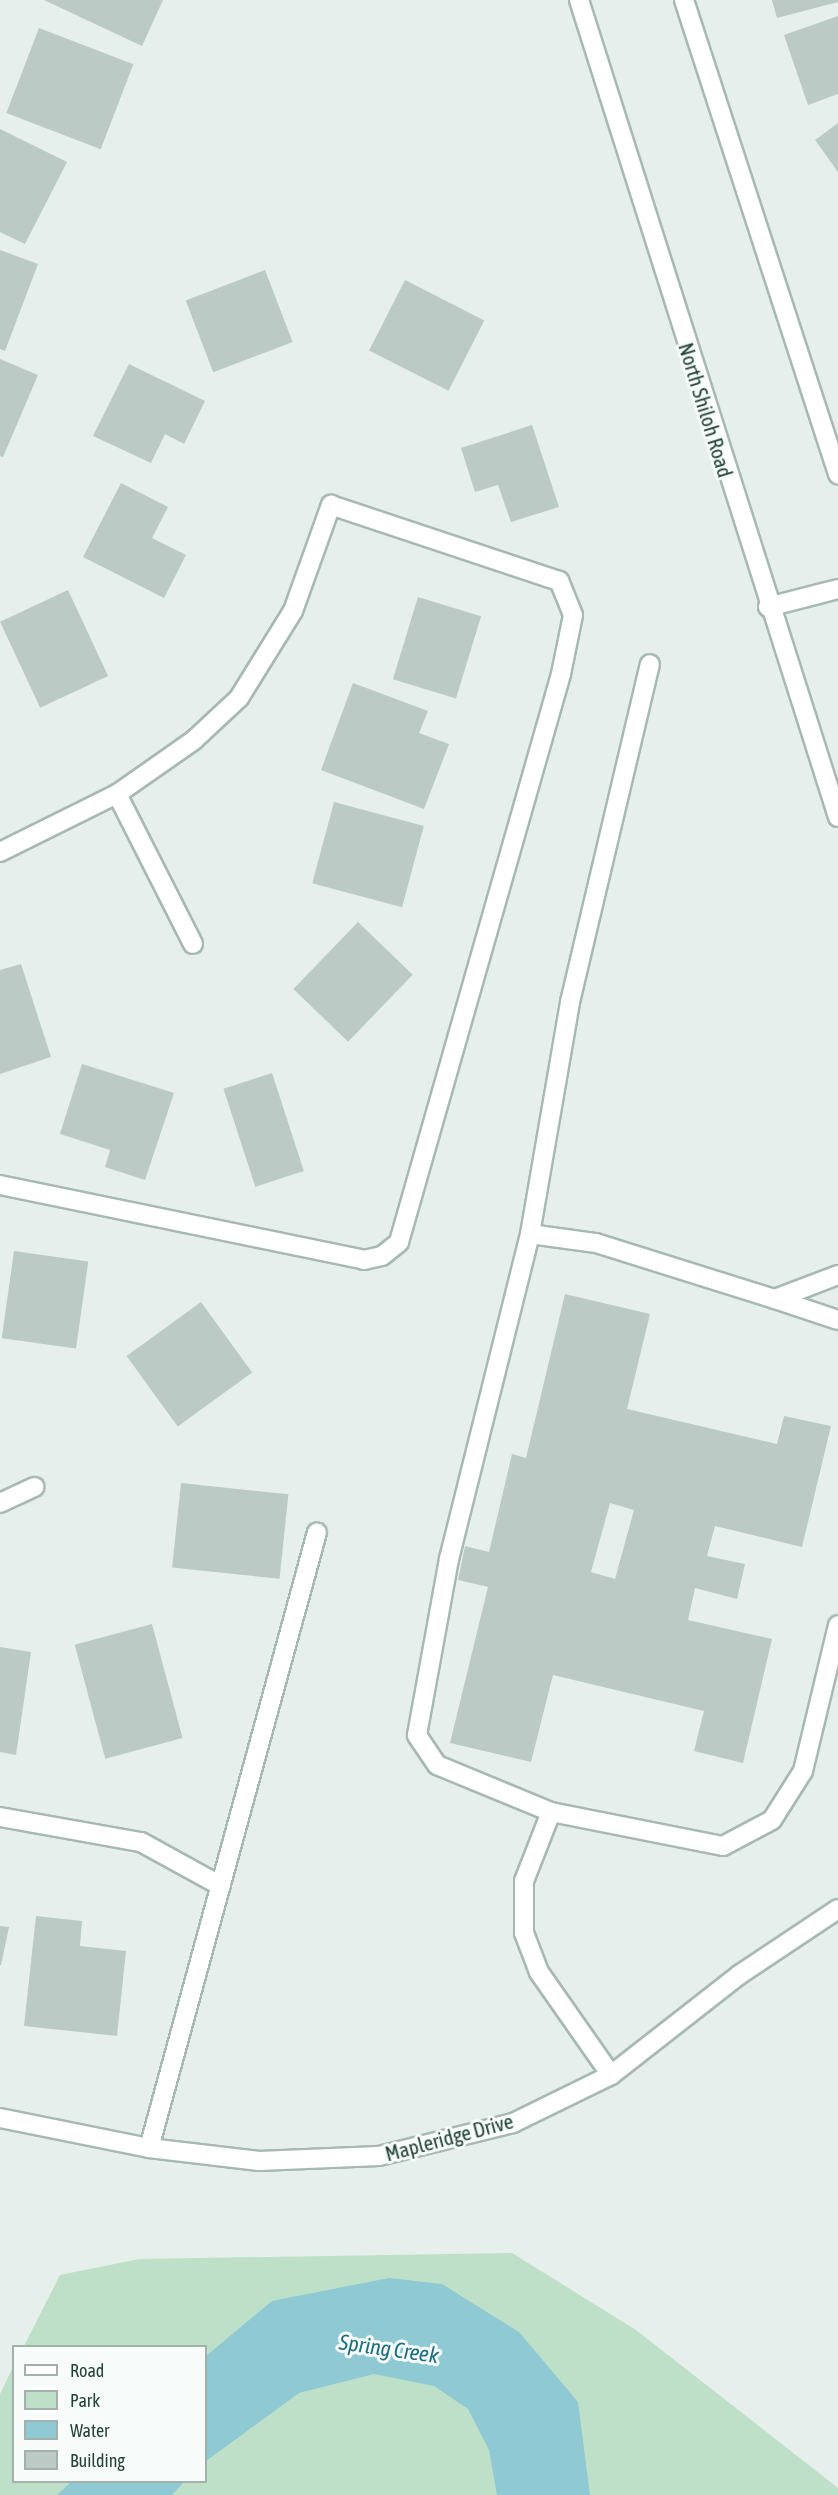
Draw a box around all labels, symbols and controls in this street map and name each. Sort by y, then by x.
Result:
street label: North Shiloh Road [674,340,738,480]
street label: Mapleridge Drive [382,2108,516,2166]
water label: Spring Creek [338,2329,440,2369]
legend [12,2345,207,2483]
text: Road [70,2360,104,2381]
text: Park [70,2390,100,2411]
text: Water [70,2420,109,2441]
text: Building [70,2450,125,2471]

